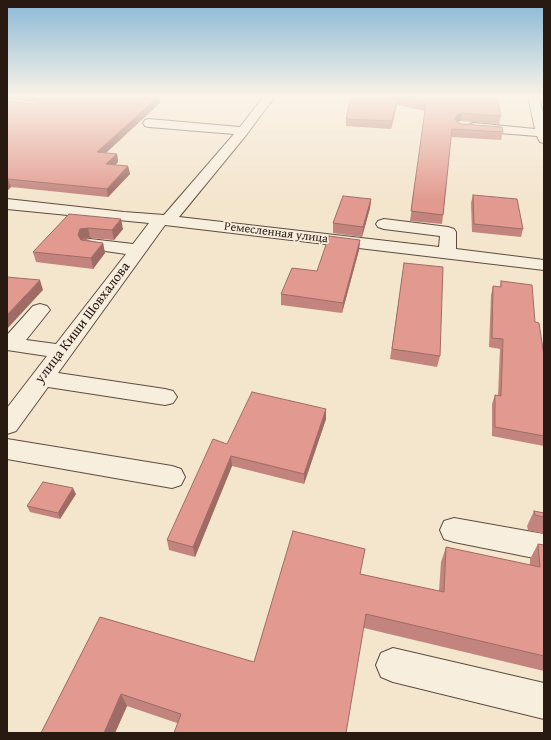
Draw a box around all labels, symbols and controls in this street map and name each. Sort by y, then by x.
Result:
street label: Ремесленная улица [223,219,329,247]
street label: улица Киши Шовхалова [32,259,134,387]

